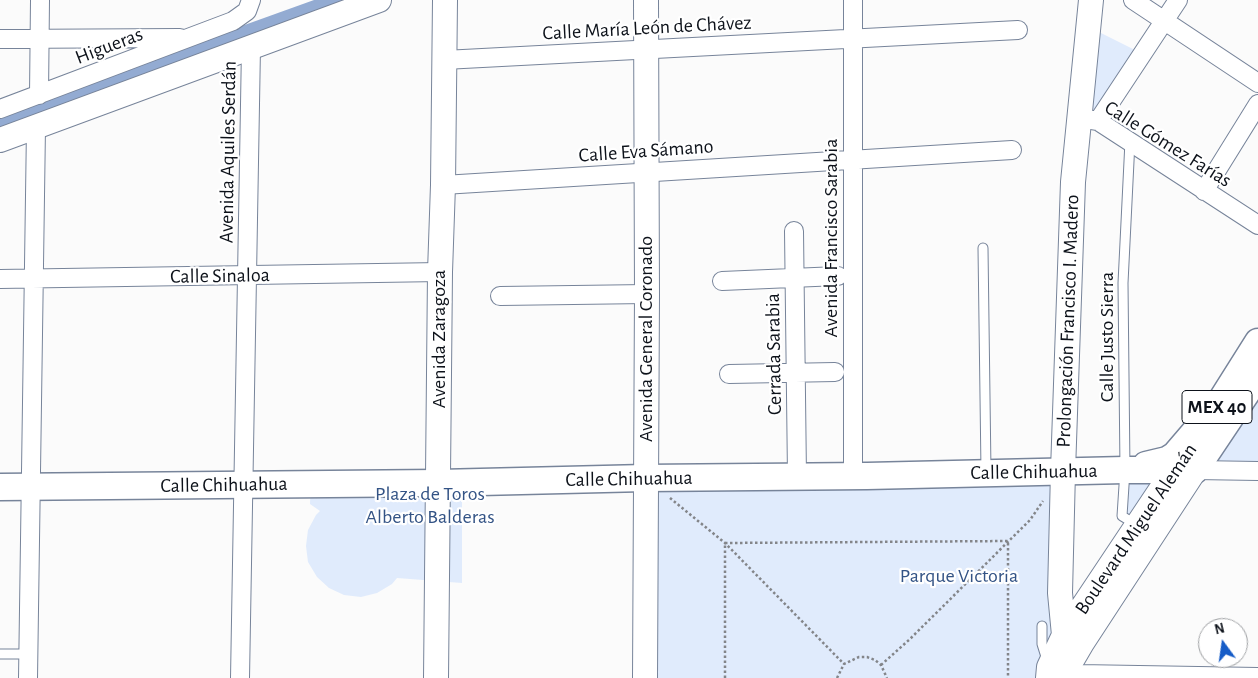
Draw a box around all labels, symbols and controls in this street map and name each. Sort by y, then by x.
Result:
street label: Calle María León de Chávez [542,11,752,45]
street label: Higueras [72,22,146,70]
street label: Avenida Aquiles Serdán [214,61,242,243]
street label: Calle Gómez Farías [1100,95,1236,193]
street label: Calle Eva Sámano [578,134,714,168]
street label: Avenida Francisco Sarabia [819,139,843,337]
street label: Prolongación Francisco I. Madero [1052,194,1084,448]
street label: Avenida General Coronado [634,236,658,442]
street label: Calle Sinaloa [170,263,270,289]
street label: Avenida Zaragoza [427,270,451,408]
street label: Calle Justo Sierra [1095,272,1119,402]
street label: Cerrada Sarabia [761,293,787,415]
road number: MEX 40 [1182,391,1252,424]
street label: Boulevard Miguel Alemán [1070,439,1202,619]
street label: Calle Chihuahua [970,459,1098,485]
street label: Calle Chihuahua [565,466,693,492]
street label: Calle Chihuahua [160,472,288,498]
park label: Plaza de Toros Alberto Balderas [365,482,495,529]
park label: Parque Victoria [900,564,1018,588]
north arrow [1198,618,1248,668]
text: N [1213,621,1226,637]

